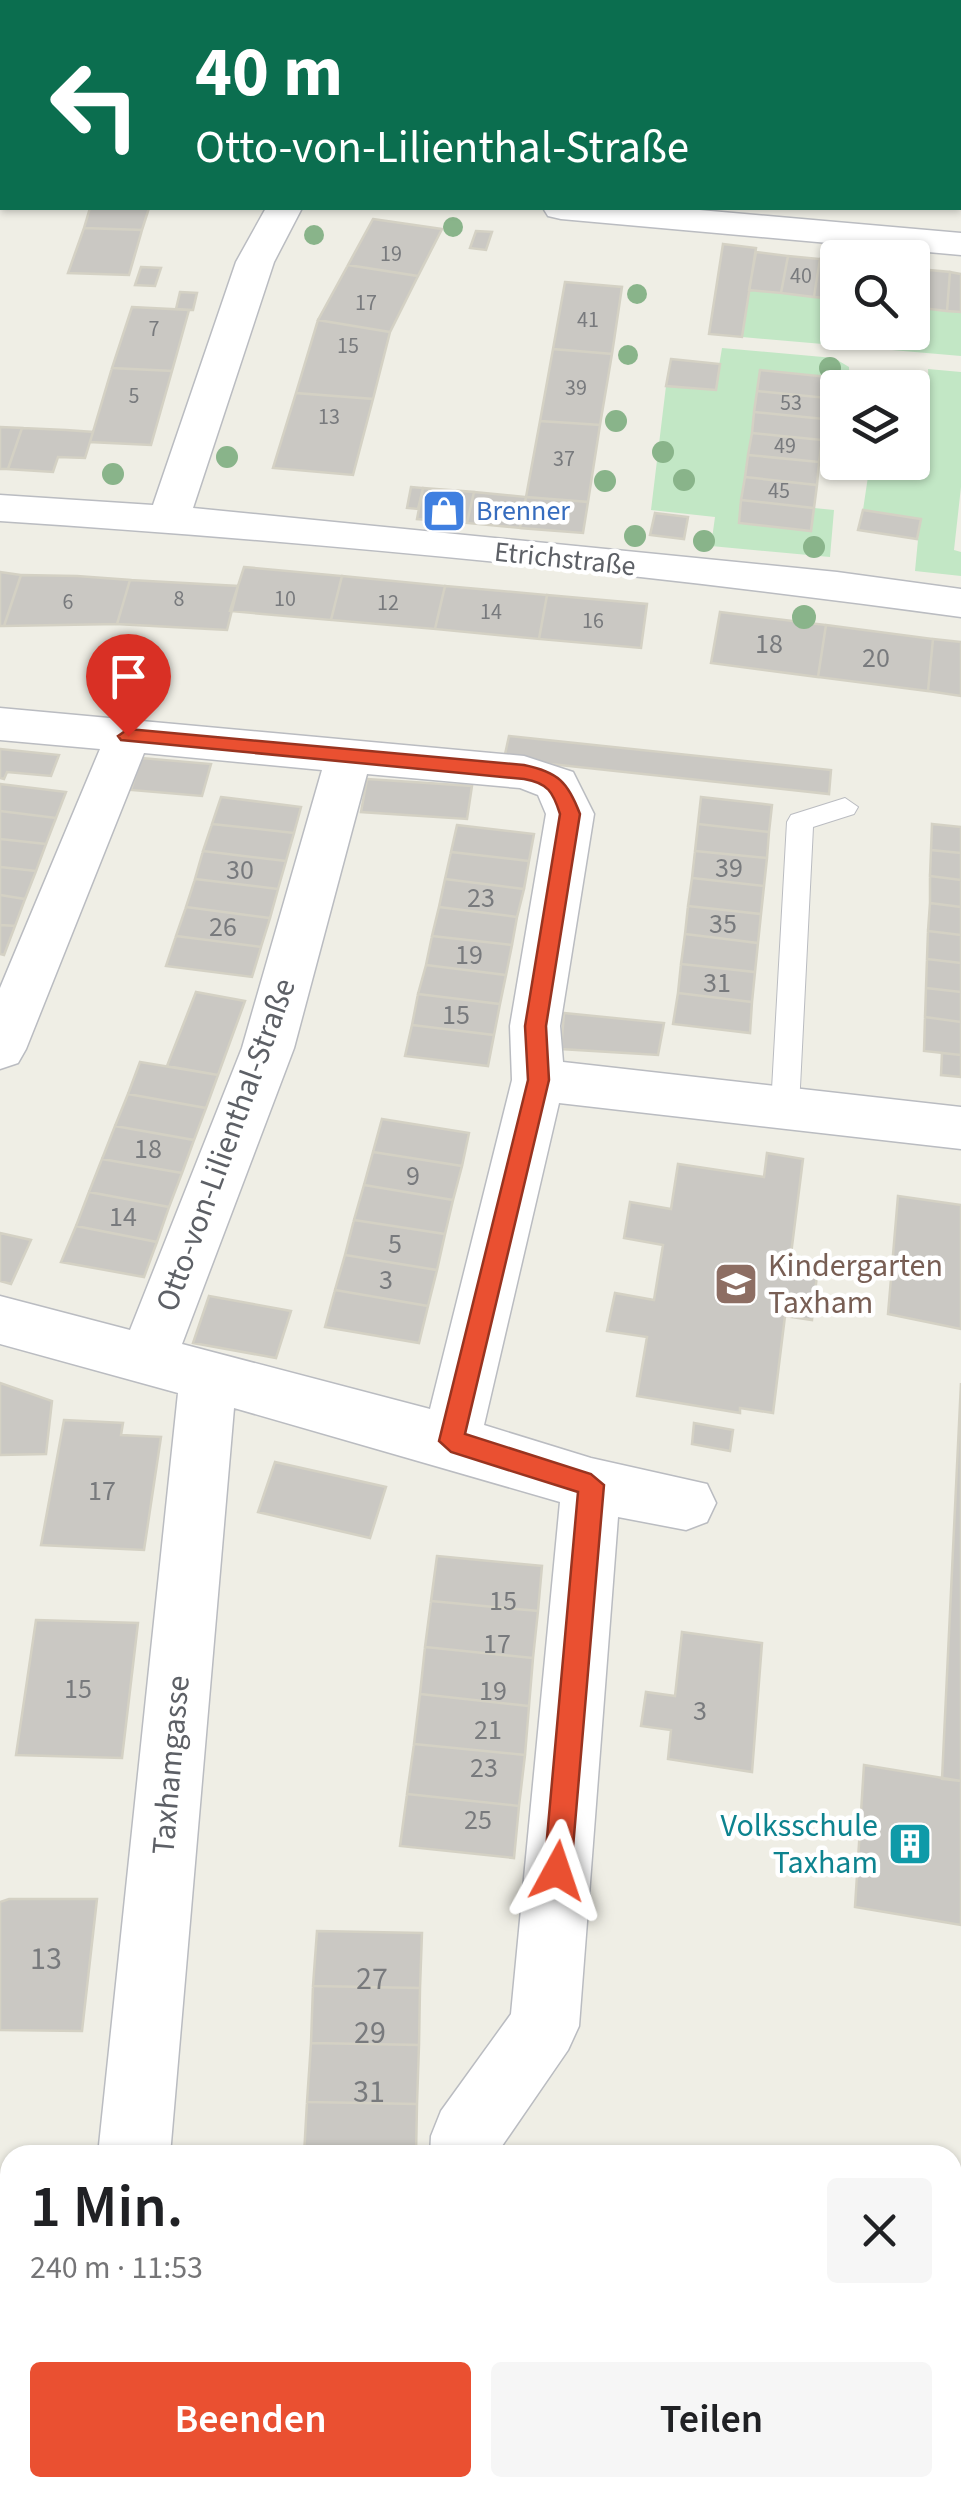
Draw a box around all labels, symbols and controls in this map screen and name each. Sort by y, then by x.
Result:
text: 40 m [195,23,343,123]
icon: left [30,40,160,170]
text: Otto-von-Lilienthal-Straße [195,116,689,180]
house number: 19 [380,238,402,270]
map controls [820,240,930,480]
button: search [820,240,930,350]
house number: 40 [790,260,812,292]
house number: 17 [355,287,377,319]
house number: 41 [577,304,599,336]
house number: 7 [149,313,160,345]
house number: 15 [337,330,359,362]
button: layers [820,370,930,480]
house number: 39 [565,372,587,404]
house number: 5 [129,380,139,412]
house number: 53 [780,387,802,419]
house number: 13 [318,401,340,433]
house number: 49 [774,430,796,462]
house number: 37 [553,443,575,475]
house number: 45 [768,475,790,507]
shop icon: Brenner [421,488,467,534]
place label: Brenner [476,491,570,531]
street label: Etrichstraße [492,532,638,586]
house number: 8 [174,583,185,615]
house number: 10 [274,583,296,615]
house number: 6 [63,586,74,618]
house number: 12 [377,587,399,619]
house number: 14 [480,596,502,628]
house number: 16 [582,605,604,637]
house number: 18 [755,624,783,664]
pin [86,634,171,737]
house number: 20 [862,638,890,678]
icon: arrive [101,649,156,704]
house number: 39 [715,848,743,888]
house number: 30 [226,850,254,890]
house number: 23 [467,878,495,918]
house number: 35 [709,904,737,944]
house number: 26 [209,907,237,947]
house number: 19 [455,935,483,975]
house number: 31 [703,963,731,1003]
street label: Otto-von-Lilienthal-Straße [144,972,308,1318]
house number: 15 [442,995,470,1035]
house number: 18 [134,1129,162,1169]
house number: 9 [406,1156,420,1196]
house number: 14 [109,1197,137,1237]
house number: 5 [388,1224,402,1264]
place label: Kindergarten Taxham [768,1243,943,1326]
house number: 3 [379,1260,393,1300]
school or university icon: Kindergarten Taxham [713,1261,759,1307]
house number: 17 [88,1471,116,1511]
house number: 15 [489,1581,517,1621]
house number: 17 [483,1624,511,1664]
house number: 15 [64,1669,92,1709]
house number: 19 [479,1671,507,1711]
street label: Taxhamgasse [140,1673,202,1857]
house number: 3 [693,1691,707,1731]
house number: 21 [474,1710,502,1750]
house number: 23 [470,1748,498,1788]
house number: 25 [464,1800,492,1840]
place label: Volksschule Taxham [720,1803,878,1886]
position arrow [505,1819,609,1923]
building icon: Volksschule Taxham [887,1821,933,1867]
house number: 13 [30,1936,62,1982]
house number: 27 [356,1956,388,2002]
house number: 29 [354,2010,386,2056]
house number: 31 [353,2069,385,2115]
text: 1 Min. [30,2165,183,2250]
button: close [827,2178,932,2283]
text: 240 m · 11:53 [30,2245,203,2291]
button: Beenden [30,2362,471,2477]
button: Teilen [491,2362,932,2477]

